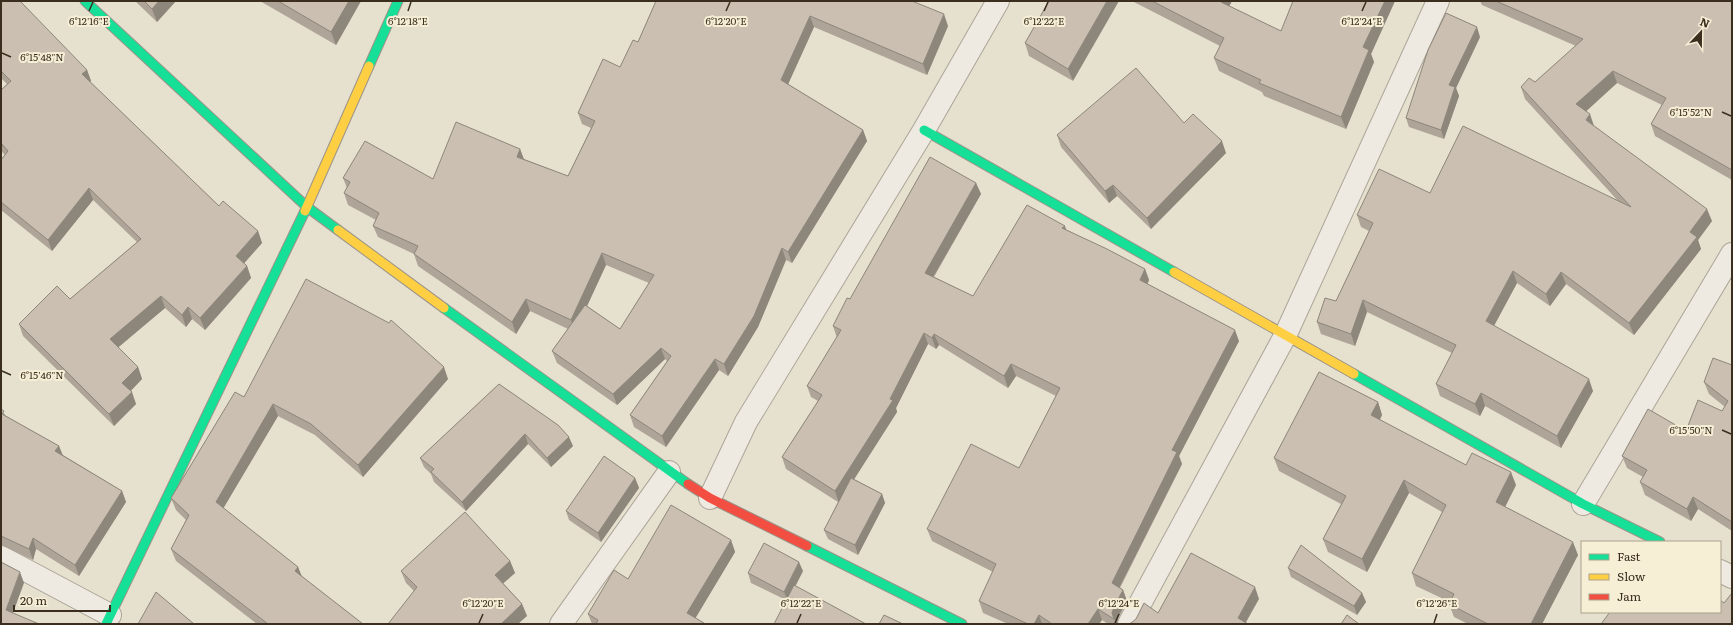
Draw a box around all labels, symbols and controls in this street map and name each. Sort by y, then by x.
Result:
north arrow [1681,12,1721,52]
text: 6°12'16"E [69,13,109,28]
text: 6°12'18"E [388,13,428,28]
text: 6°12'20"E [705,13,747,28]
text: 6°12'22"E [1024,13,1064,28]
text: 6°12'24"E [1342,13,1382,28]
text: N [1698,13,1712,31]
text: 6°15'48"N [20,49,64,64]
text: 6°15'52"N [1670,104,1712,119]
text: 6°15'46"N [20,367,64,382]
text: 6°15'50"N [1669,422,1713,437]
legend [1581,541,1721,613]
text: Fast [1617,547,1641,565]
text: Slow [1617,567,1646,585]
scale bar [14,587,110,613]
text: Jam [1617,587,1642,605]
text: 20 m [20,591,47,609]
text: 6°12'20"E [462,595,504,610]
text: 6°12'22"E [781,595,821,610]
text: 6°12'24"E [1099,595,1139,610]
text: 6°12'26"E [1417,595,1457,610]

